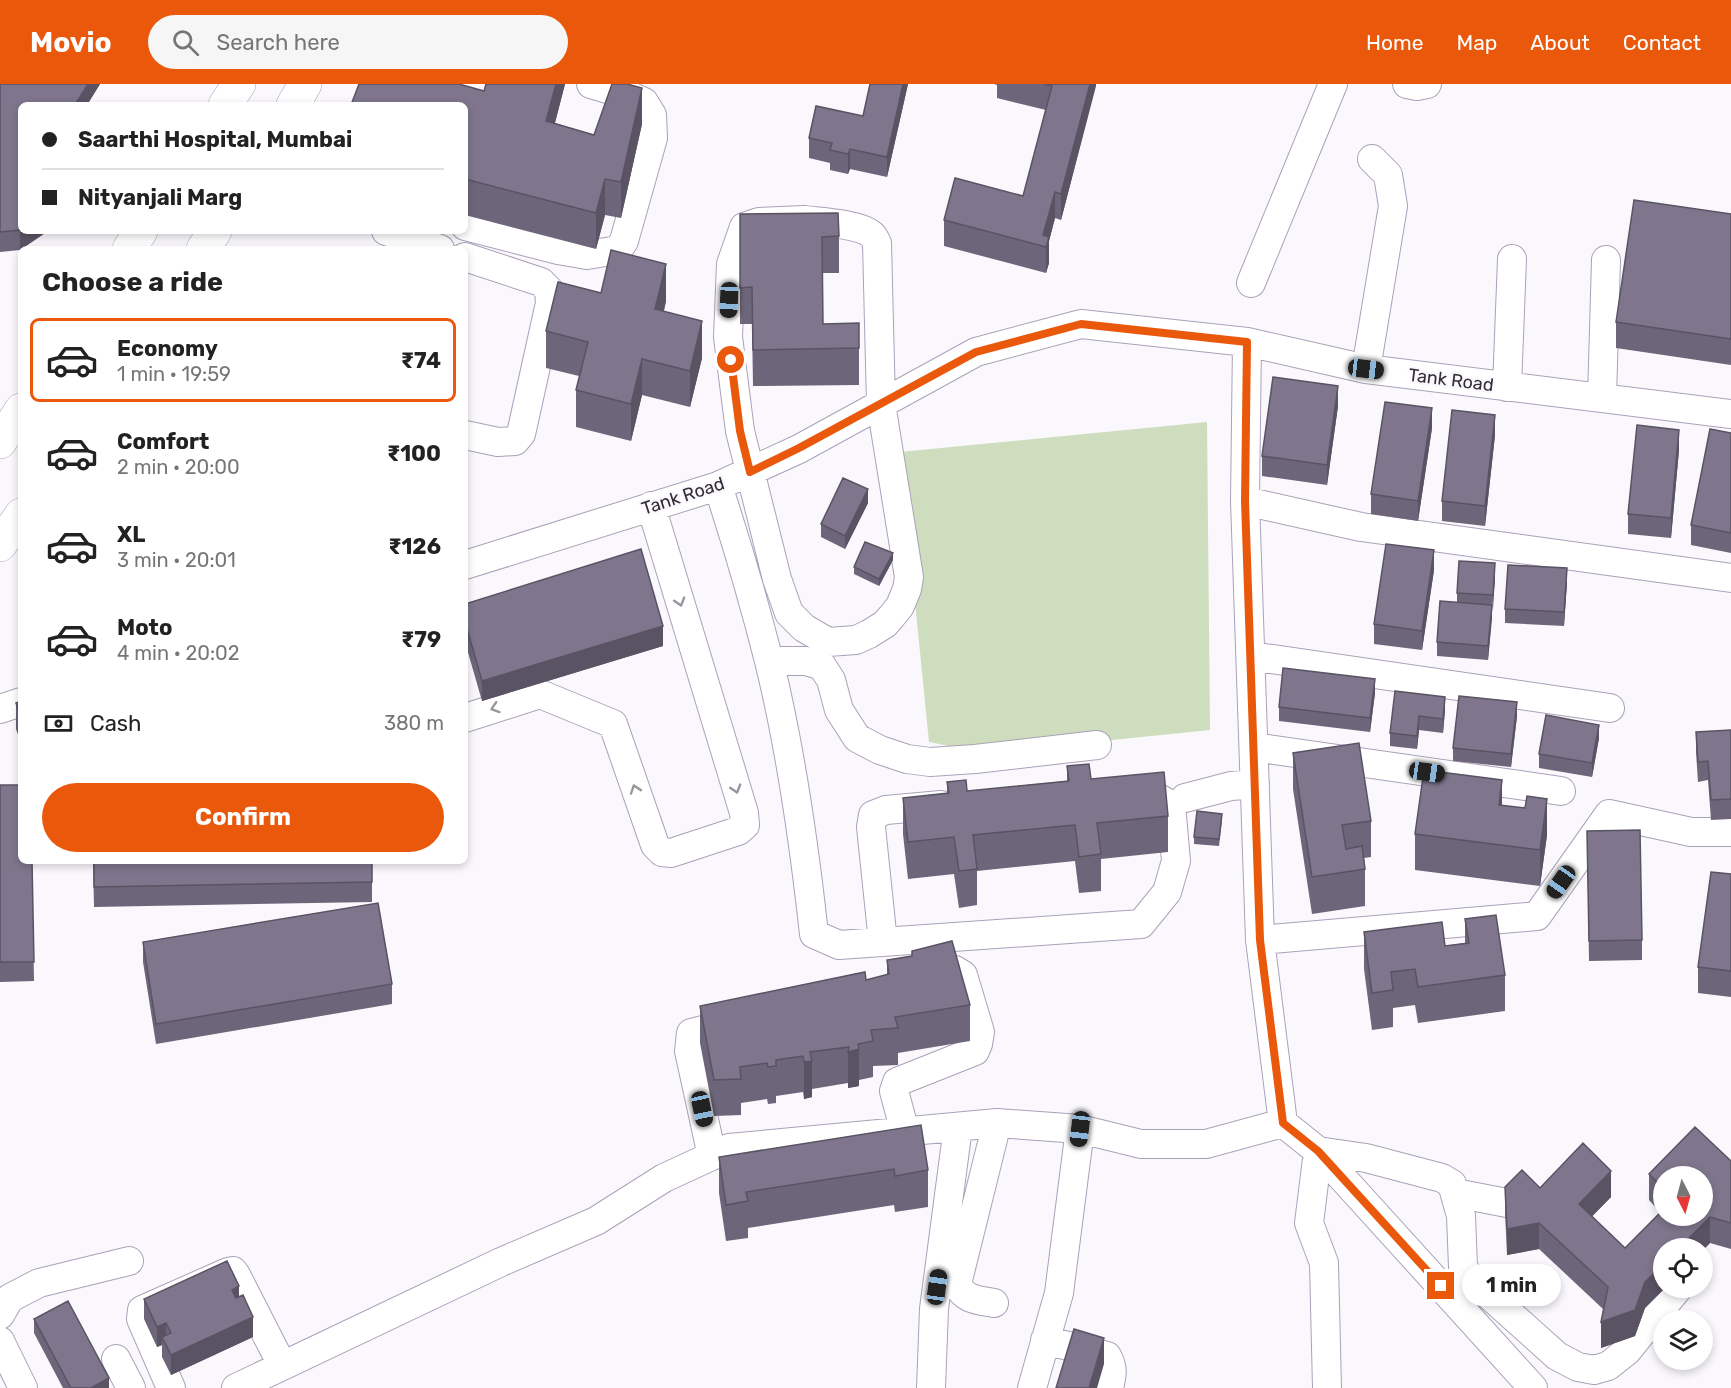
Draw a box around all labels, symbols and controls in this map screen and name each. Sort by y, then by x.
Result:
search box [148,15,568,69]
text: Movio [30,26,112,59]
icon: search [169,26,202,59]
text: Search here [217,29,340,56]
text: Home [1366,30,1423,55]
text: Map [1456,30,1497,55]
text: About [1530,30,1590,55]
text: Contact [1623,30,1701,55]
text: Saarthi Hospital, Mumbai [78,126,352,153]
text: Nityanjali Marg [78,184,242,211]
text: Choose a ride [42,266,223,298]
car [719,282,739,318]
icon: car [45,333,99,387]
text: Economy [117,335,218,362]
route start [717,346,744,373]
text: ₹74 [401,347,441,374]
car [1347,358,1385,380]
text: 1 min · 19:59 [117,362,231,386]
street label: Tank Road [1407,364,1495,396]
icon: car [45,426,99,480]
text: Comfort [117,428,209,455]
text: ₹100 [387,440,441,467]
text: 2 min · 20:00 [117,455,240,479]
street label: Tank Road [639,472,727,520]
icon: car [45,519,99,573]
text: XL [117,521,145,548]
text: ₹126 [388,533,441,560]
text: 3 min · 20:01 [117,548,236,572]
one-way arrow [673,596,685,607]
icon: car [45,612,99,666]
text: Moto [117,614,172,641]
text: ₹79 [401,626,441,653]
text: 4 min · 20:02 [117,641,239,665]
one-way arrow [490,701,501,714]
icon: cash [42,707,75,740]
text: Cash [90,710,141,737]
text: 380 m [384,711,444,735]
car [1408,761,1446,783]
button: Confirm [42,783,444,852]
one-way arrow [729,783,741,794]
one-way arrow [630,785,643,795]
car [1543,862,1579,902]
car [689,1090,715,1128]
car [1069,1110,1091,1148]
north arrow [1653,1166,1713,1226]
map controls [1653,1166,1713,1370]
button: locate [1653,1238,1713,1298]
callout: 1 min [1462,1265,1561,1307]
car [926,1268,948,1306]
route end [1427,1272,1454,1299]
text: 1 min [1486,1273,1537,1297]
button: layers [1653,1310,1713,1370]

